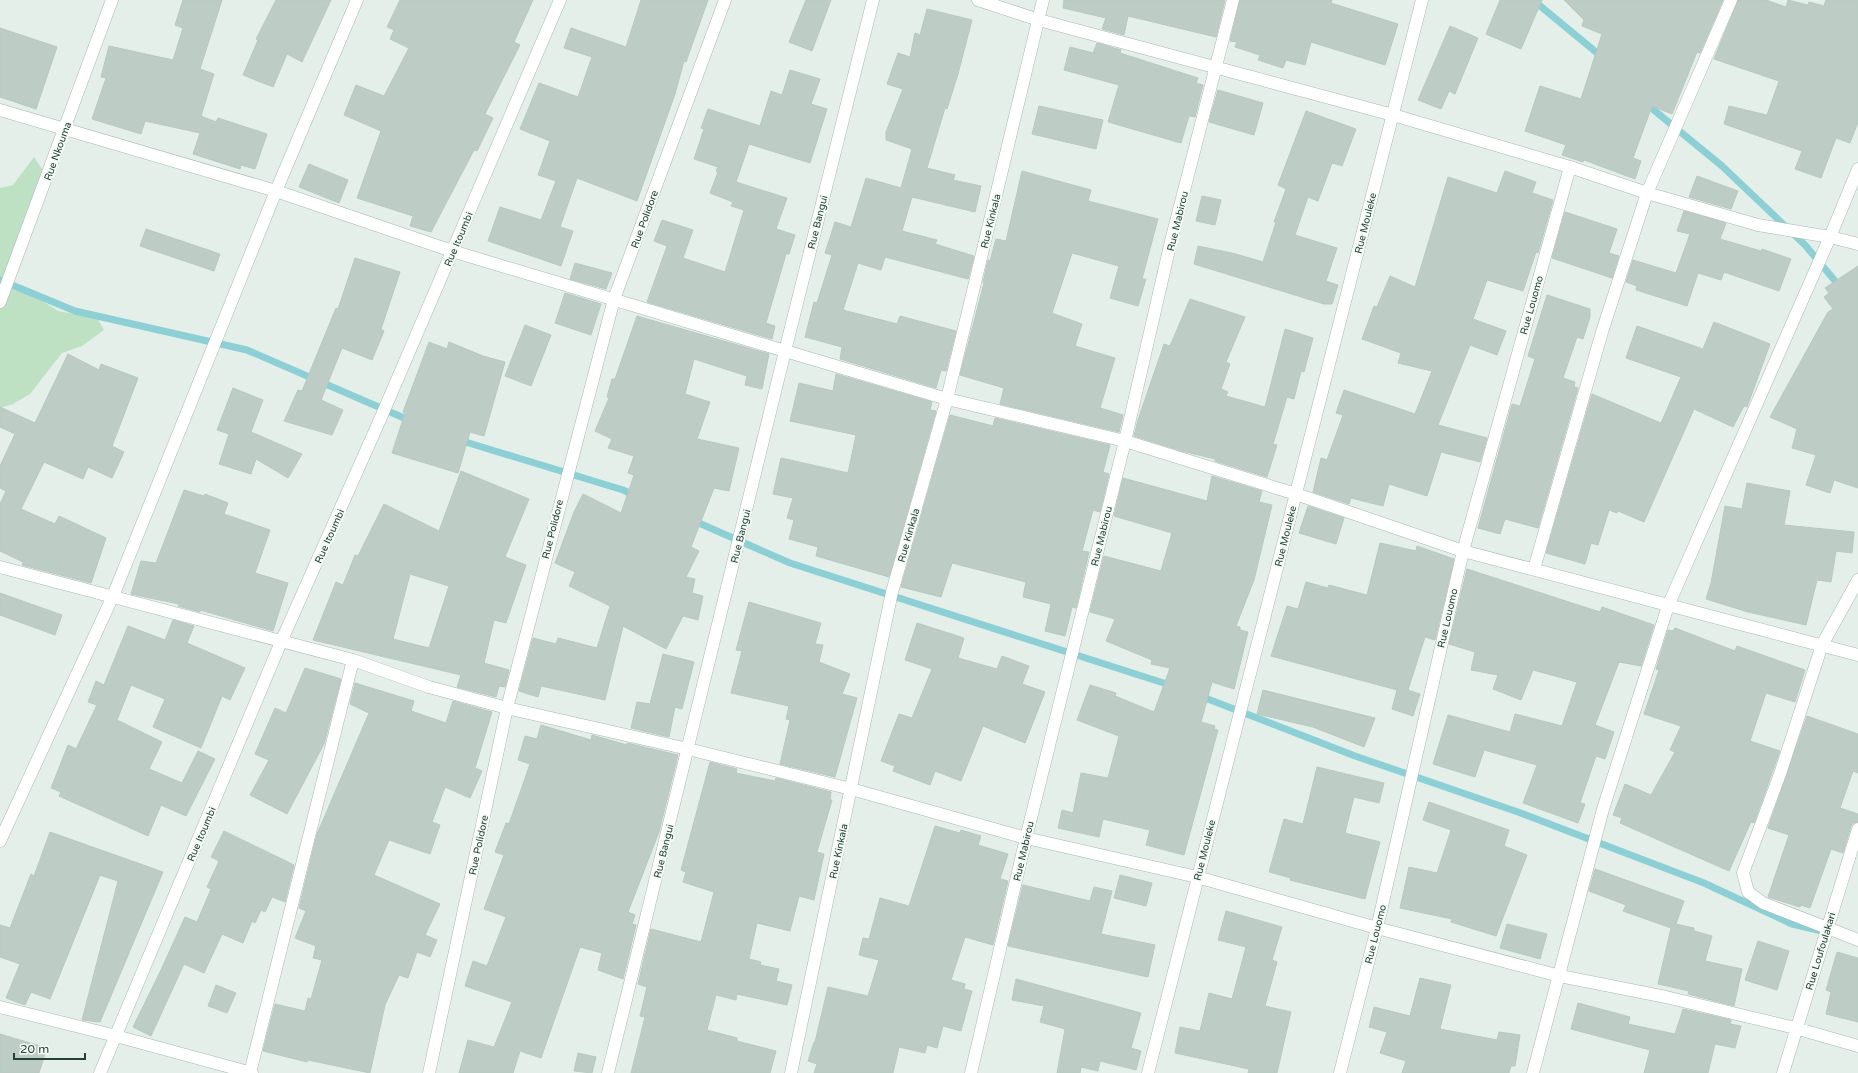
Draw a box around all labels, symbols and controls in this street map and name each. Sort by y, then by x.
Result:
street label: Rue Nkouma [42,120,74,182]
street label: Rue Polidore [629,188,661,250]
street label: Rue Mabirou [1165,190,1191,252]
street label: Rue Mouleke [1353,191,1379,255]
street label: Rue Kinkala [978,193,1004,250]
street label: Rue Bangui [805,194,830,250]
street label: Rue Itoumbi [442,210,476,268]
street label: Rue Louomo [1518,274,1546,336]
street label: Rue Polidore [540,498,566,560]
street label: Rue Mouleke [1273,504,1299,568]
street label: Rue Mabirou [1089,505,1115,567]
street label: Rue Itoumbi [313,507,347,565]
street label: Rue Kinkala [895,507,922,564]
street label: Rue Bangui [728,508,753,564]
street label: Rue Louomo [1435,587,1461,649]
street label: Rue Itoumbi [185,805,219,863]
street label: Rue Polidore [467,814,491,876]
street label: Rue Mouleke [1192,818,1218,882]
street label: Rue Mabirou [1011,820,1037,882]
street label: Rue Bangui [651,823,676,879]
street label: Rue Kinkala [827,823,851,880]
street label: Rue Louomo [1363,903,1389,965]
street label: Rue Loufoulakari [1803,911,1838,992]
scale bar [14,1035,85,1061]
text: 20 m [20,1042,49,1056]

